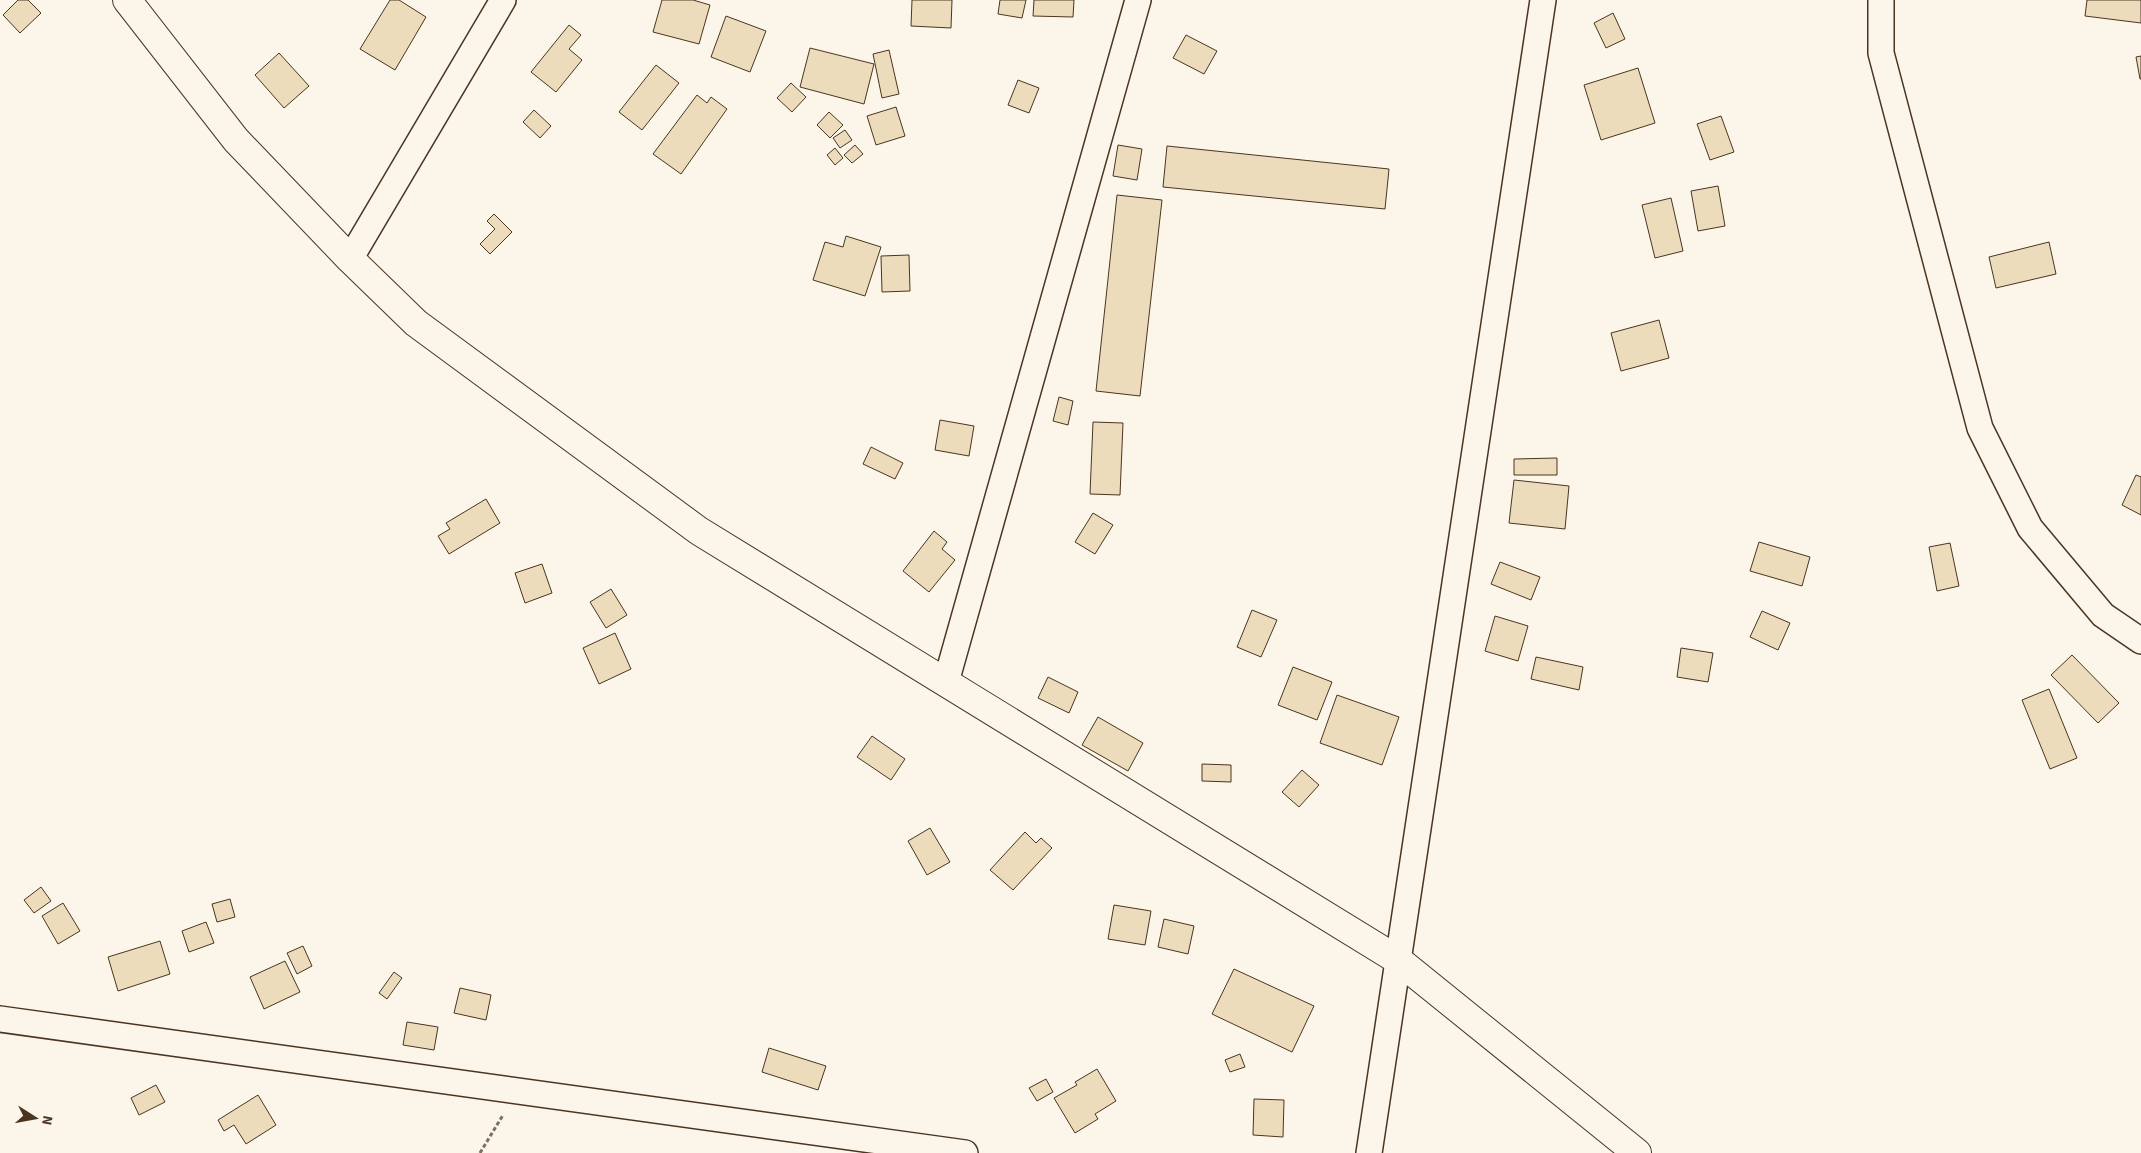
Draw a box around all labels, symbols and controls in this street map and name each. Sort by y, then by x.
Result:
north arrow [10,1093,60,1143]
text: N [36,1114,57,1127]

